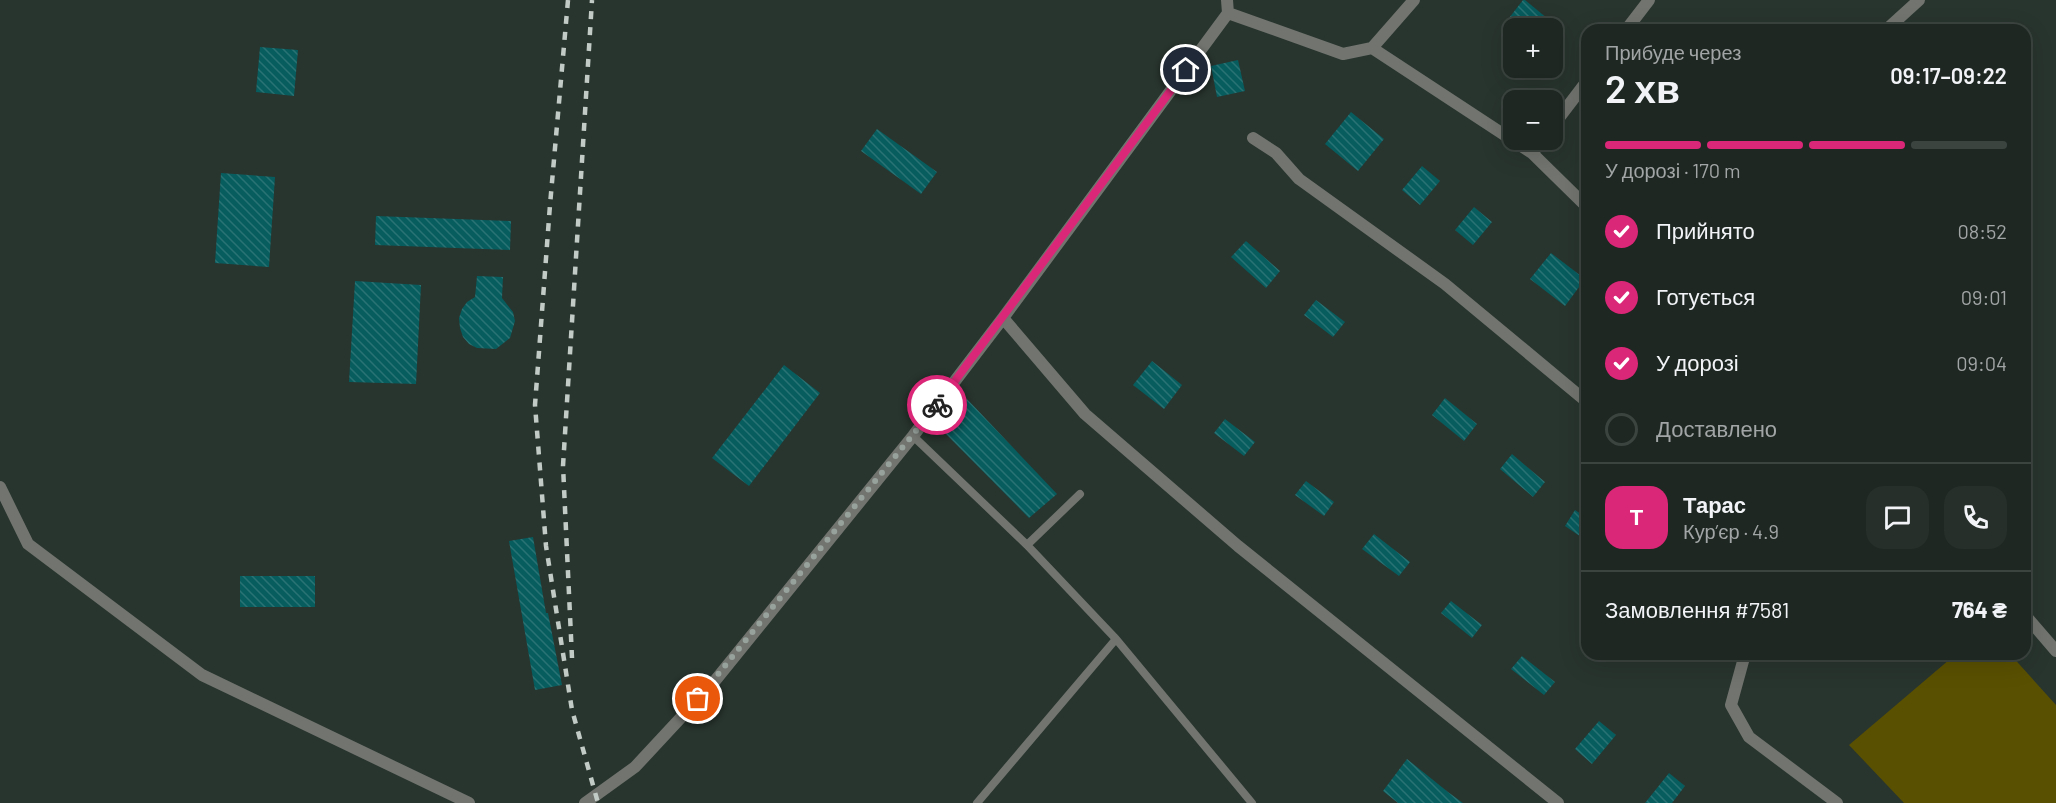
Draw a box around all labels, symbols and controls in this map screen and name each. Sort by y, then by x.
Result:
map controls [1503,18,1563,150]
button: + [1503,18,1563,78]
text: Прибуде через [1605,40,1741,64]
pin [1160,44,1211,95]
icon: home [1169,53,1202,86]
text: 09:17–09:22 [1890,62,2007,88]
text: 2 хв [1605,64,1680,111]
button: − [1503,90,1563,150]
text: У дорозі · 170 m [1605,158,1741,182]
icon: check [1605,215,1638,248]
text: Прийнято [1656,217,1755,243]
text: 08:52 [1958,219,2007,243]
icon: check [1605,281,1638,314]
text: Готується [1656,283,1755,309]
text: 09:01 [1961,285,2007,309]
icon: check [1605,347,1638,380]
text: У дорозі [1656,349,1739,375]
text: 09:04 [1956,351,2007,375]
courier [907,375,967,435]
icon: bike [921,389,954,422]
text: Доставлено [1656,415,1777,441]
button: chat [1866,486,1929,549]
button: phone [1944,486,2007,549]
text: Тарас [1683,491,1746,517]
text: Т [1630,503,1643,529]
text: Кур’єр · 4.9 [1683,519,1779,543]
text: Замовлення #7581 [1605,596,1790,622]
text: 764 ₴ [1952,596,2007,622]
pin [672,673,723,724]
icon: bag [681,682,714,715]

